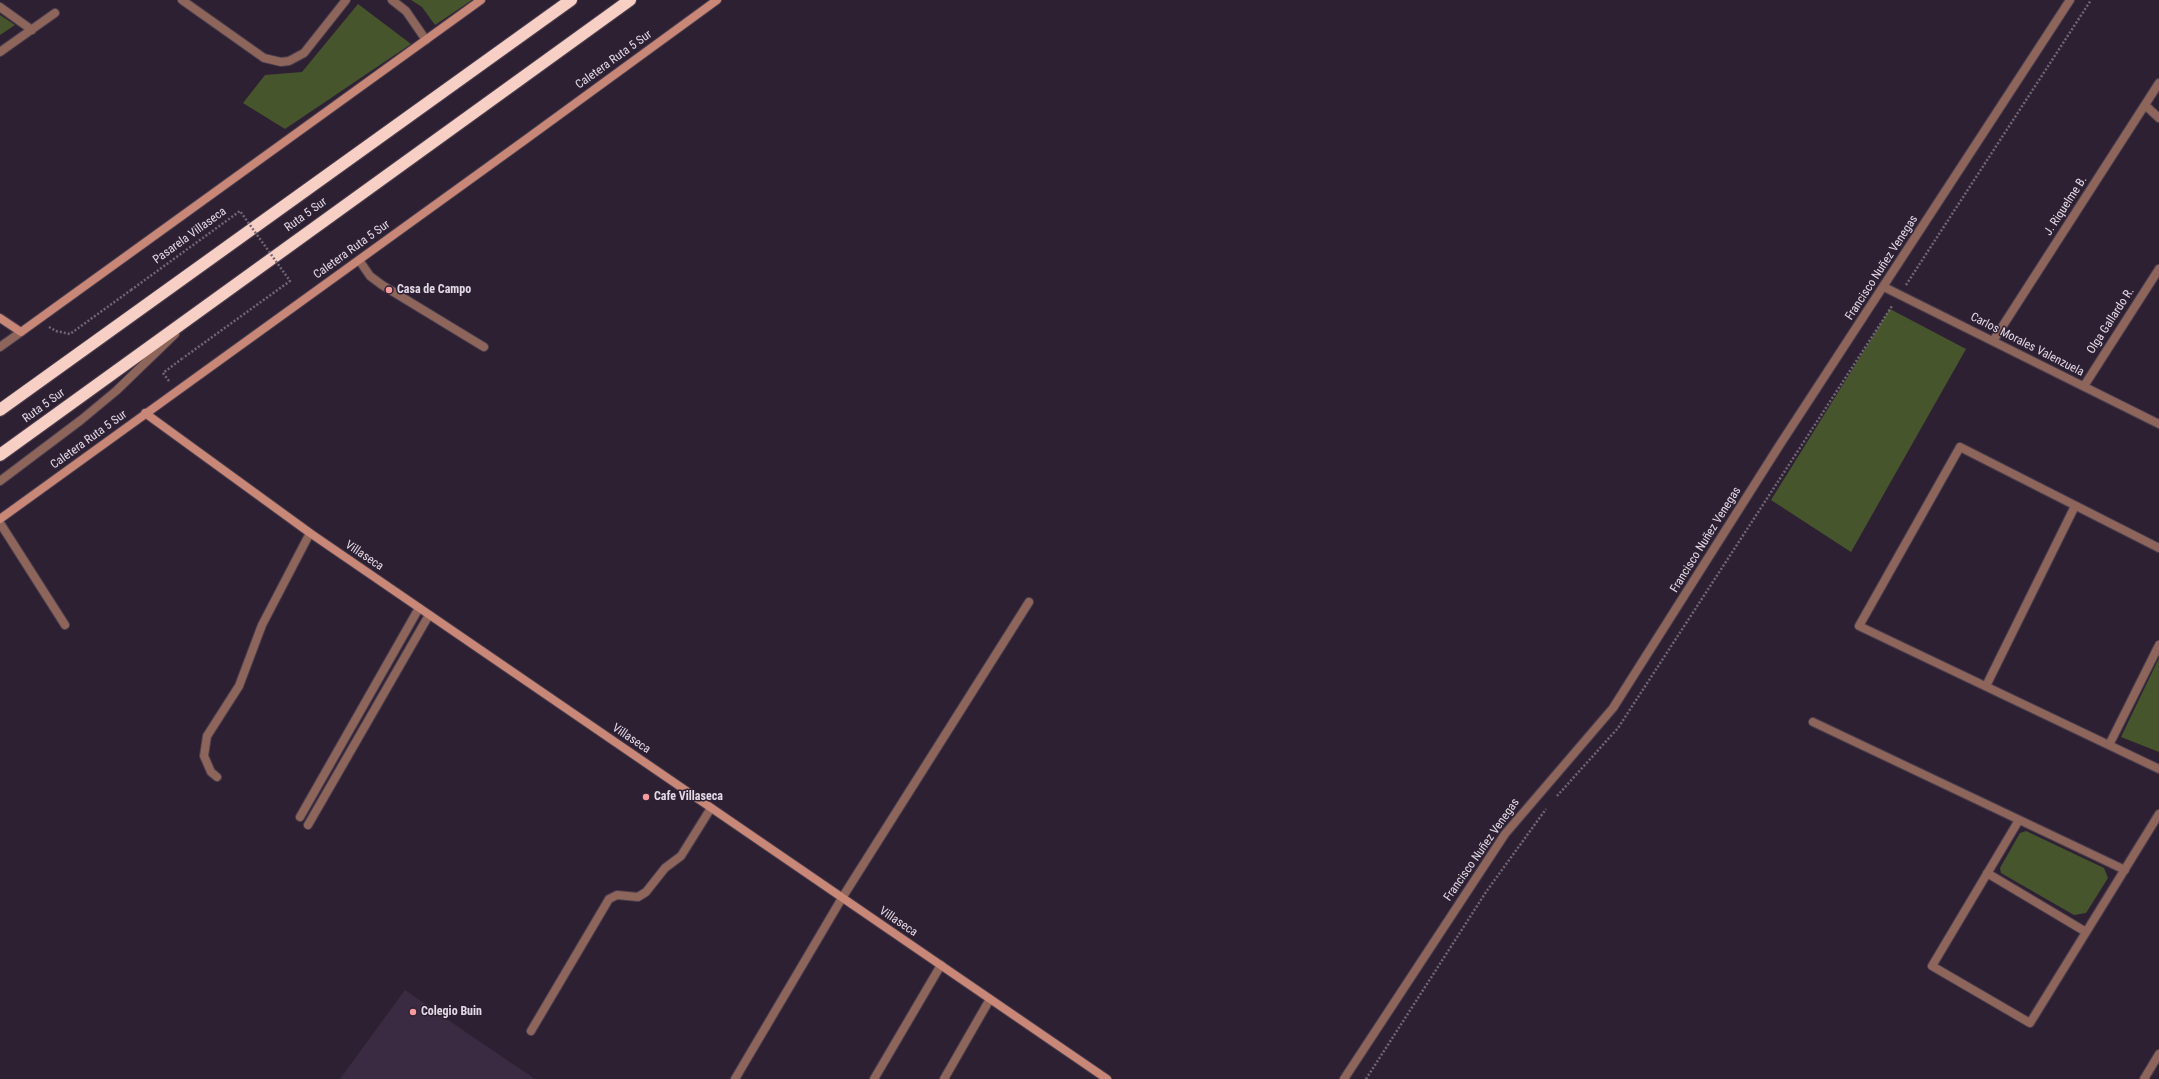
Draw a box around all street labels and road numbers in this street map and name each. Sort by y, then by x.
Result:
street label: Caletera Ruta 5 Sur [573,28,655,92]
street label: J. Riquelme B. [2041,173,2091,239]
street label: Ruta 5 Sur [282,195,330,235]
street label: Pasarela Villaseca [151,205,229,267]
street label: Francisco Nuñez Venegas [1843,213,1921,323]
street label: Caletera Ruta 5 Sur [311,218,393,282]
street label: Olga Gallardo R. [2084,285,2138,357]
street label: Carlos Morales Valenzuela [1968,310,2086,380]
street label: Ruta 5 Sur [20,386,68,426]
street label: Caletera Ruta 5 Sur [48,408,130,472]
street label: Francisco Nuñez Venegas [1668,484,1744,596]
street label: Villaseca [342,538,386,574]
street label: Villaseca [609,721,653,757]
street label: Francisco Nuñez Venegas [1441,796,1523,904]
street label: Villaseca [876,904,920,940]

